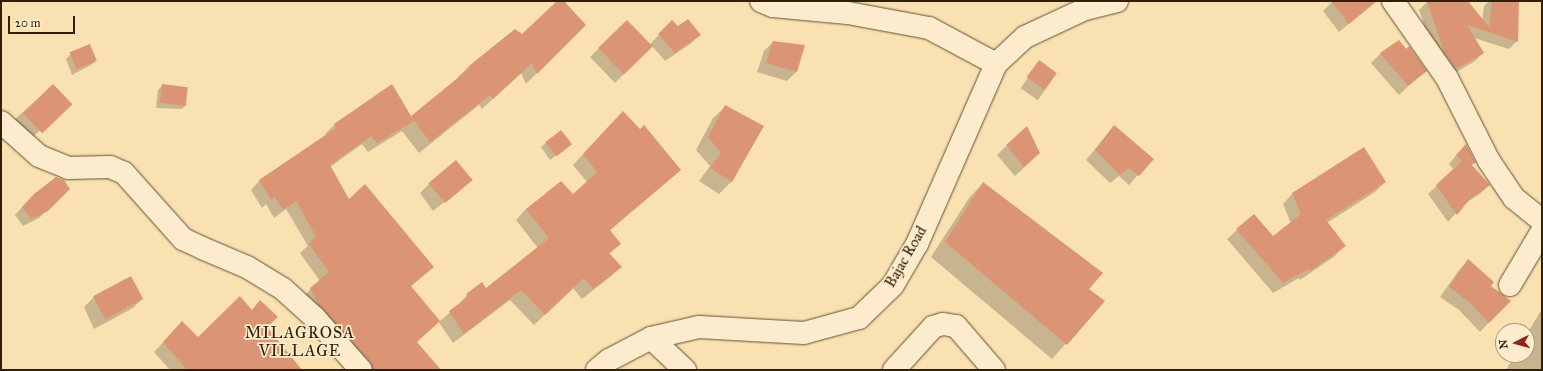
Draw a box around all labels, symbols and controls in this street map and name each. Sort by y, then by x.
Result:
scale bar [10,8,77,34]
text: 20 m [15,16,41,30]
street label: Bajac Road [881,223,931,291]
district label: MILAGROSA VILLAGE [245,323,355,361]
north arrow [1495,323,1535,363]
text: N [1497,339,1511,350]

